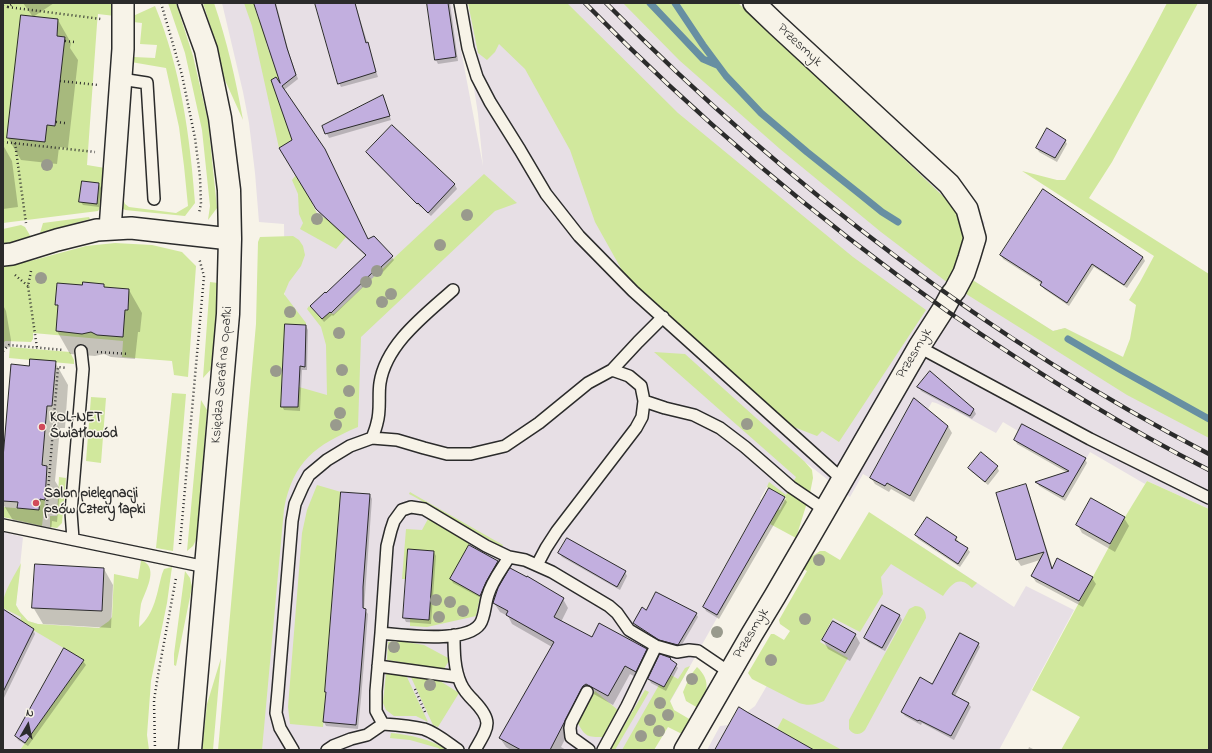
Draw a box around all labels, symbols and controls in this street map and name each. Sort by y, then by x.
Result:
street label: Przesmyk [773,21,825,71]
street label: Księdza Serafina Opałki [209,306,237,444]
street label: Przesmyk [893,326,937,382]
place label: KOL-NET Światłowód [50,411,118,444]
marker: KOL-NET Światłowód [37,422,47,432]
place label: Salon pielęgnacji psów Cztery łapki [44,487,145,520]
marker: Salon pielęgnacji psów Cztery łapki [31,498,41,508]
street label: Przesmyk [730,606,774,662]
north arrow [8,705,48,745]
text: N [25,705,35,722]

